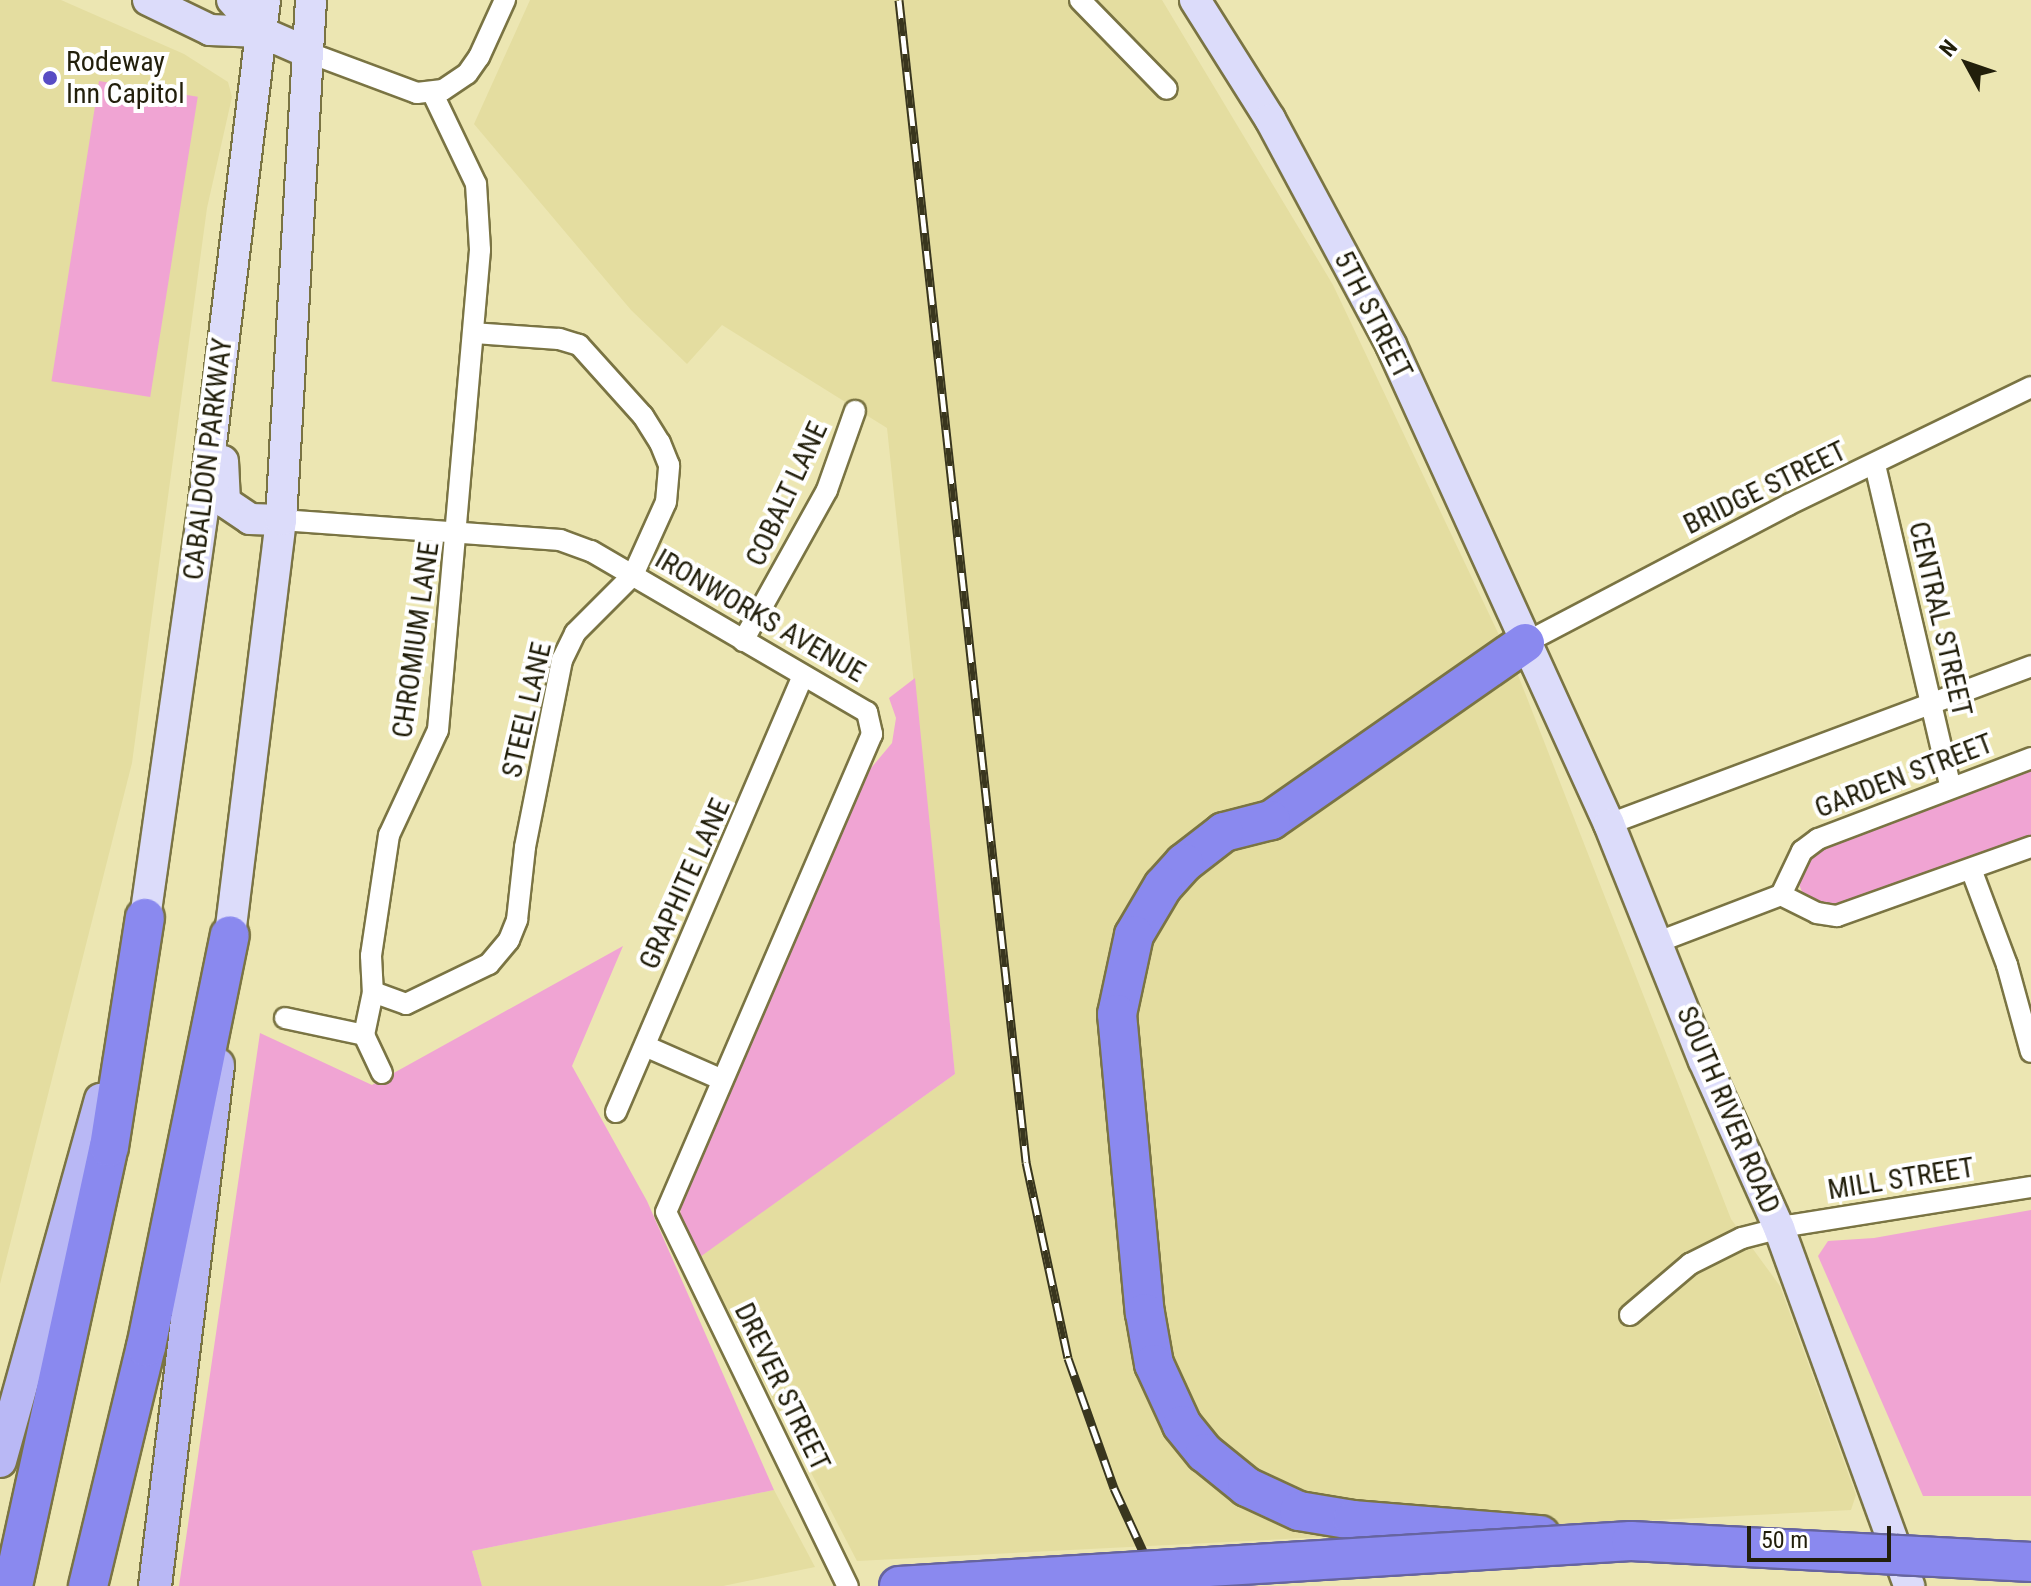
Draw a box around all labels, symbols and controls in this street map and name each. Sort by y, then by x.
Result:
north arrow [1927,24,2007,104]
text: N [1934,35,1962,61]
place label: Rodeway Inn Capitol [66,45,185,111]
marker: Rodeway Inn Capitol [41,69,59,87]
street label: 5TH STREET [1327,246,1419,384]
street label: CABALDON PARKWAY [176,336,240,582]
street label: COBALT LANE [739,416,835,572]
street label: BRIDGE STREET [1678,434,1852,542]
street label: CENTRAL STREET [1901,518,1979,720]
street label: CHROMIUM LANE [386,540,446,740]
street label: IRONWORKS AVENUE [649,542,871,690]
street label: STEEL LANE [495,639,559,781]
street label: GARDEN STREET [1810,727,1998,825]
street label: GRAPHITE LANE [632,794,738,974]
street label: SOUTH RIVER ROAD [1669,1001,1787,1219]
street label: MILL STREET [1825,1151,1977,1207]
street label: DREVER STREET [727,1298,837,1476]
scale bar [1751,1510,1895,1560]
text: 50 m [1761,1526,1808,1554]

